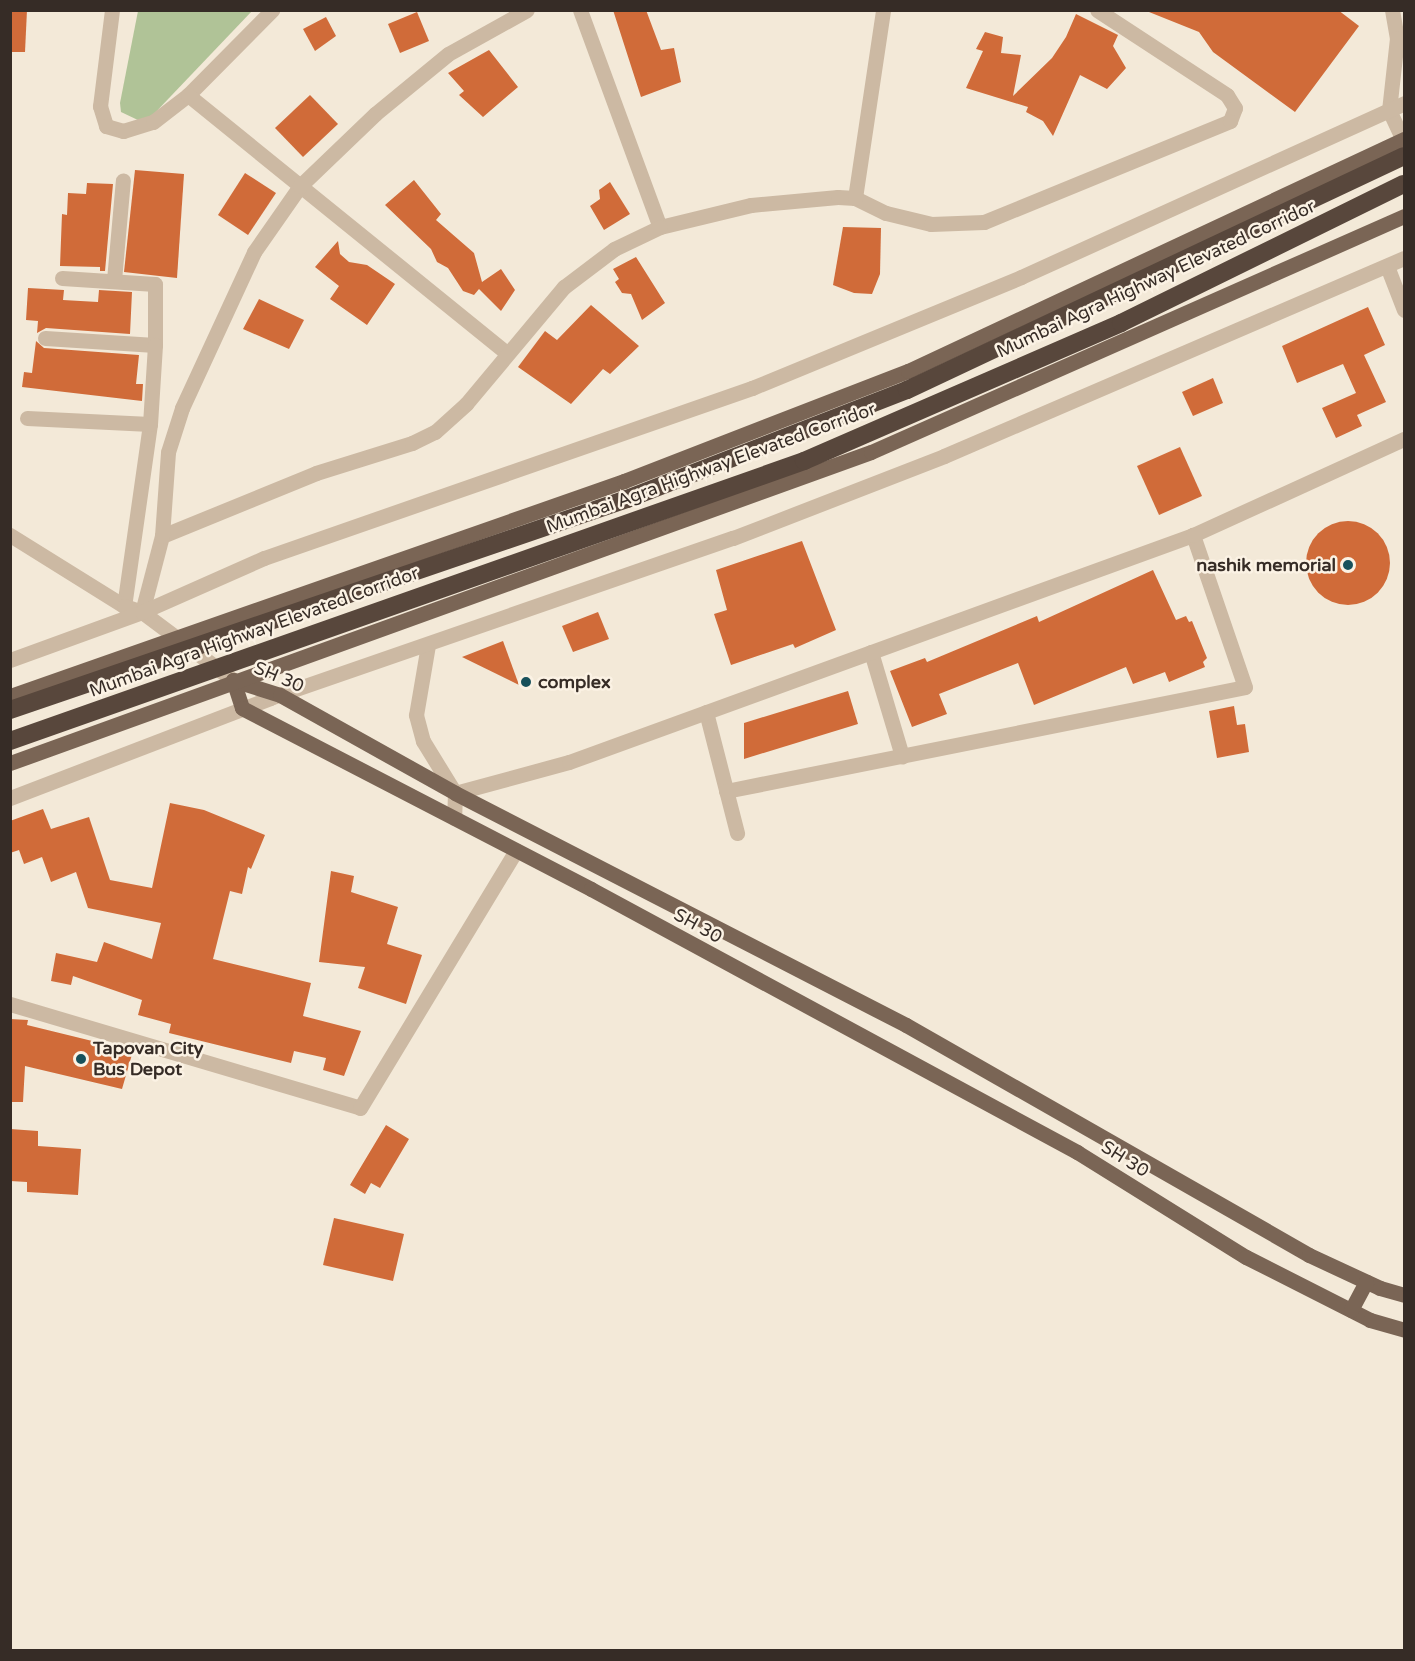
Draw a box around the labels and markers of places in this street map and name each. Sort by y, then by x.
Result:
place label: nashik memorial [1196,554,1336,576]
marker: nashik memorial [1341,558,1355,572]
place label: complex [538,671,611,693]
marker: complex [519,675,533,689]
place label: Tapovan City Bus Depot [93,1038,203,1080]
marker: Tapovan City Bus Depot [74,1052,88,1066]

